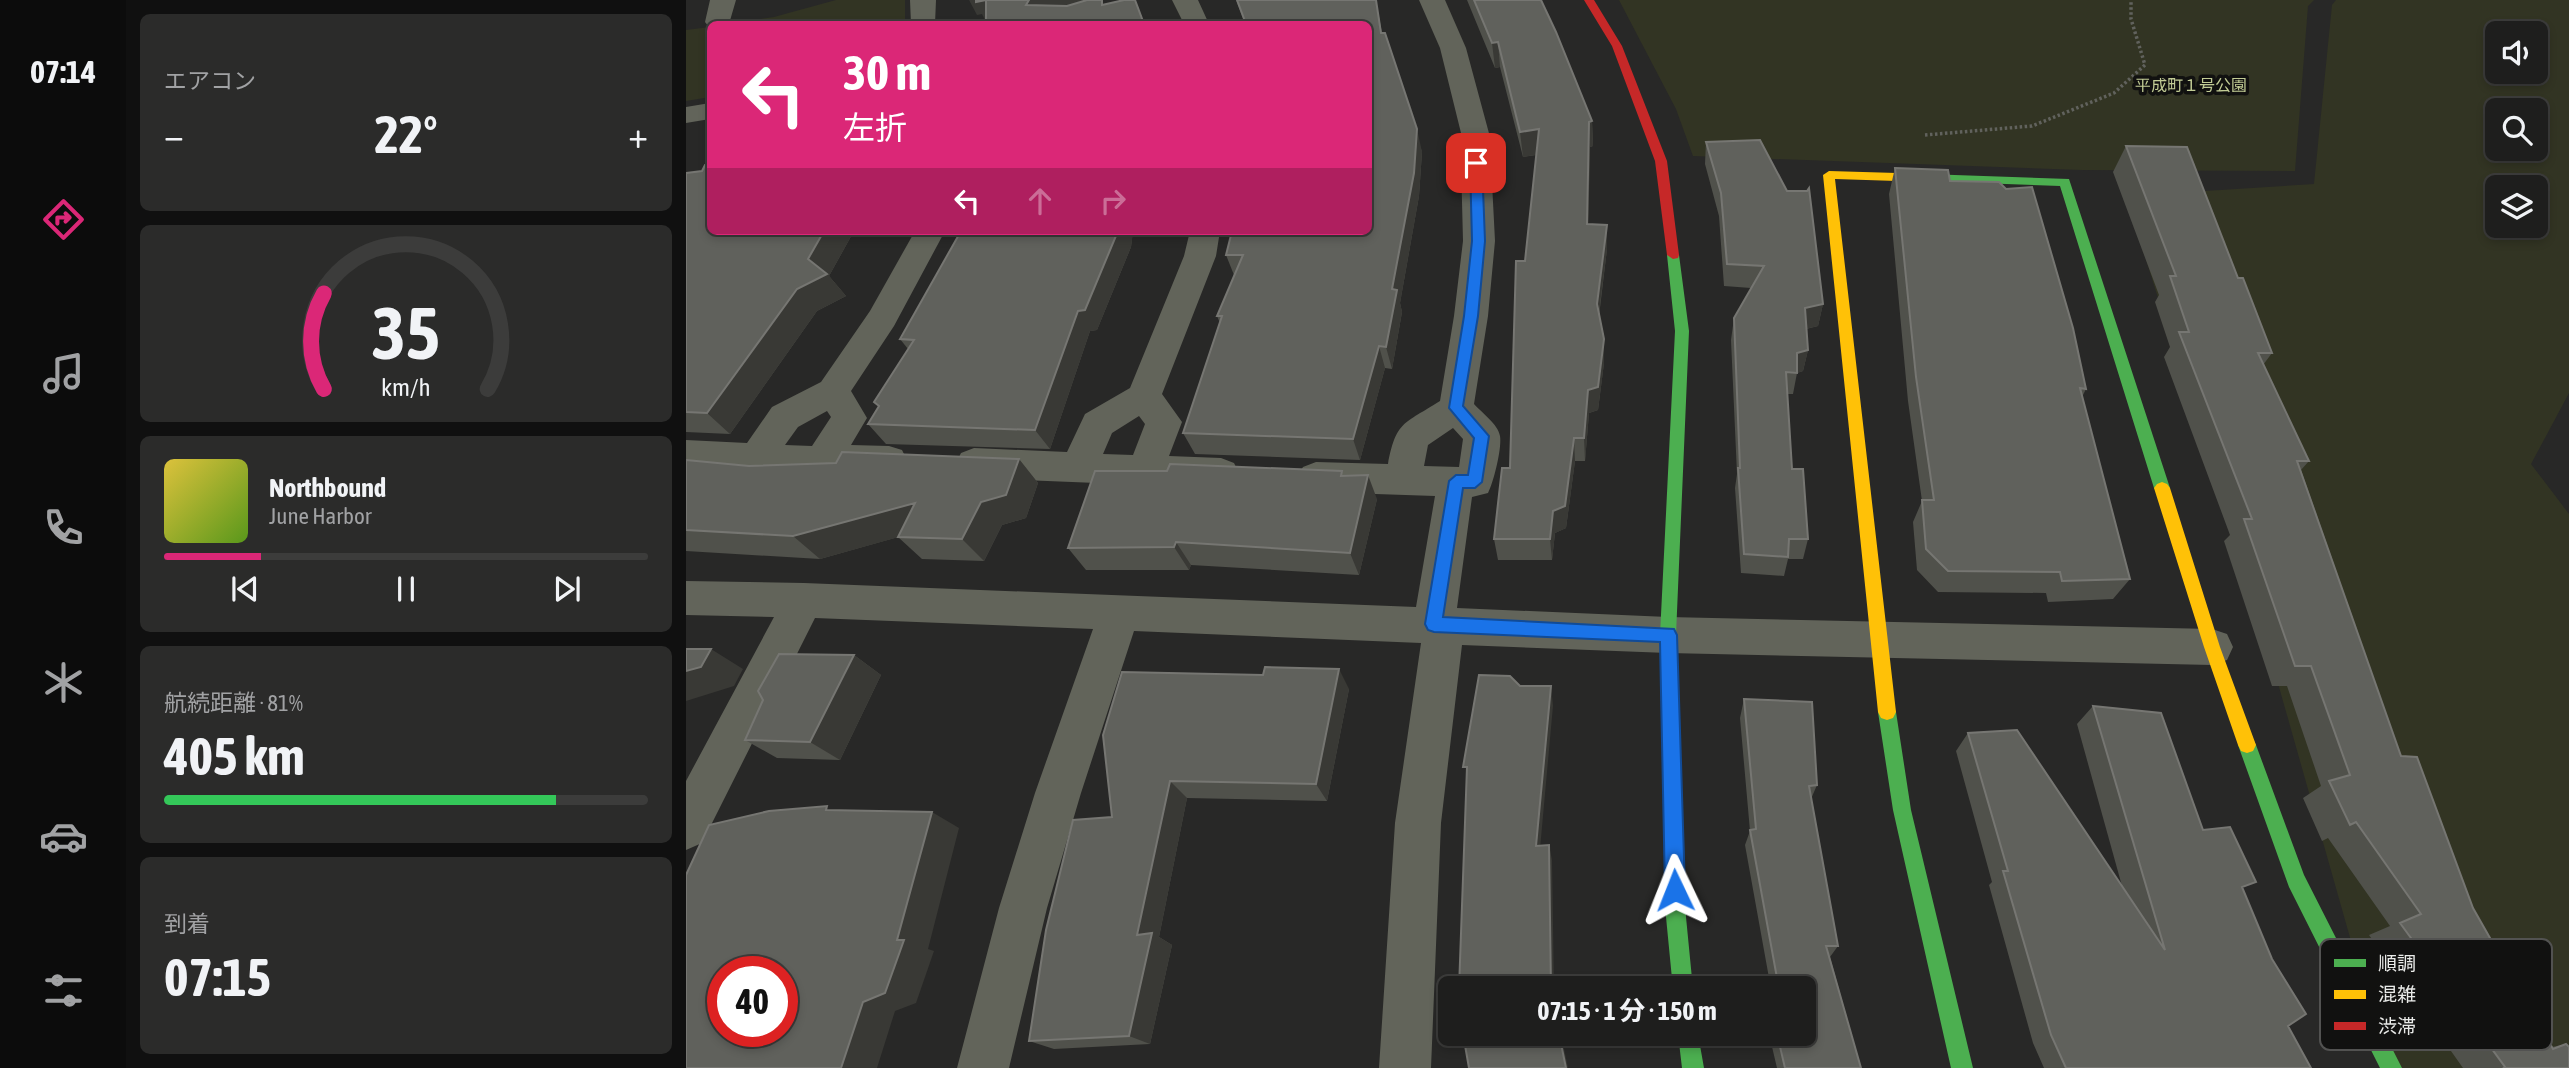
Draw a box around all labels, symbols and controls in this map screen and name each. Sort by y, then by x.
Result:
map controls [2485,21,2548,238]
button: sound [2485,21,2548,84]
text: 30 m [843,44,931,100]
icon: left [728,49,819,140]
text: 07:14 [30,53,96,90]
text: エアコン [164,68,256,94]
park label: 平成町１号公園 [2135,76,2247,94]
button: search [2485,98,2548,161]
text: 22° [374,104,438,164]
text: 左折 [843,109,907,146]
text: − [164,113,184,156]
text: + [628,113,648,156]
pin [1446,133,1506,193]
icon: arrive [1457,144,1495,182]
button: layers [2485,175,2548,238]
icon: left [948,182,986,220]
icon: ahead [1021,182,1059,220]
icon: right [1094,182,1132,220]
icon: directions [39,195,88,244]
text: 35 [372,292,440,375]
icon: music [39,349,88,398]
text: km/h [381,373,431,401]
text: Northbound [269,473,386,503]
icon: phone [39,503,88,552]
text: June Harbor [269,503,372,529]
icon: previous [226,570,264,608]
icon: pause [387,570,425,608]
icon: next [548,570,586,608]
icon: climate [39,658,88,707]
text: 航続距離 · 81% [164,690,303,716]
text: 405 km [164,726,305,786]
icon: car [39,812,88,861]
position arrow [1638,853,1712,927]
text: 到着 [164,911,210,937]
legend [2320,939,2552,1050]
text: 07:15 [164,947,271,1007]
text: 順調 [2378,952,2416,974]
speed limit sign: 40 [707,956,798,1047]
icon: filters [39,966,88,1015]
text: 混雑 [2378,983,2416,1005]
text: 07:15 · 1 分 · 150 m [1537,996,1717,1026]
text: 渋滞 [2378,1015,2416,1037]

